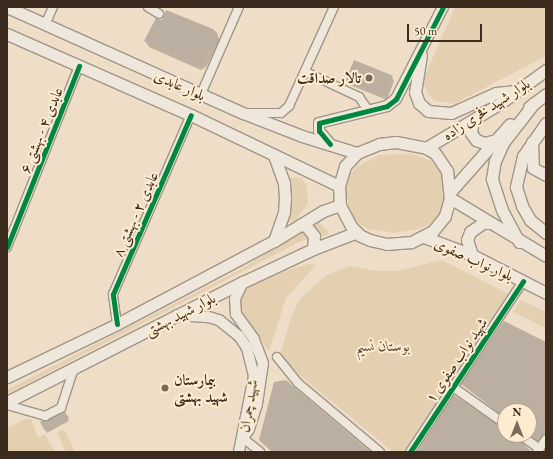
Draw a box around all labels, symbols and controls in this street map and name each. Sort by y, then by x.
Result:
scale bar [409,16,484,42]
text: 50 m [414,23,437,39]
street label: بلوار عابدی [152,66,208,104]
place label: تالار صداقت [297,69,361,87]
marker: تالار صداقت [364,73,374,83]
street label: بلوار شهید فخری زاده [439,74,533,144]
street label: عابدی ۴ - بهشتی ۶ [16,84,66,176]
street label: عابدی ۲ - بهشتی ۸ [108,169,162,259]
street label: بلوار نواب صفوی [432,234,516,284]
street label: بلوار شهید بهشتی [142,289,218,339]
street label: شهید نواب صفوی ۱ [421,314,491,406]
park label: بوستان نسیم [356,337,410,355]
place label: بیمارستان شهید بهشتی [174,370,228,405]
street label: شهید چمران [235,378,261,434]
marker: بیمارستان شهید بهشتی [159,382,171,394]
north arrow [497,403,537,443]
text: N [513,405,521,419]

